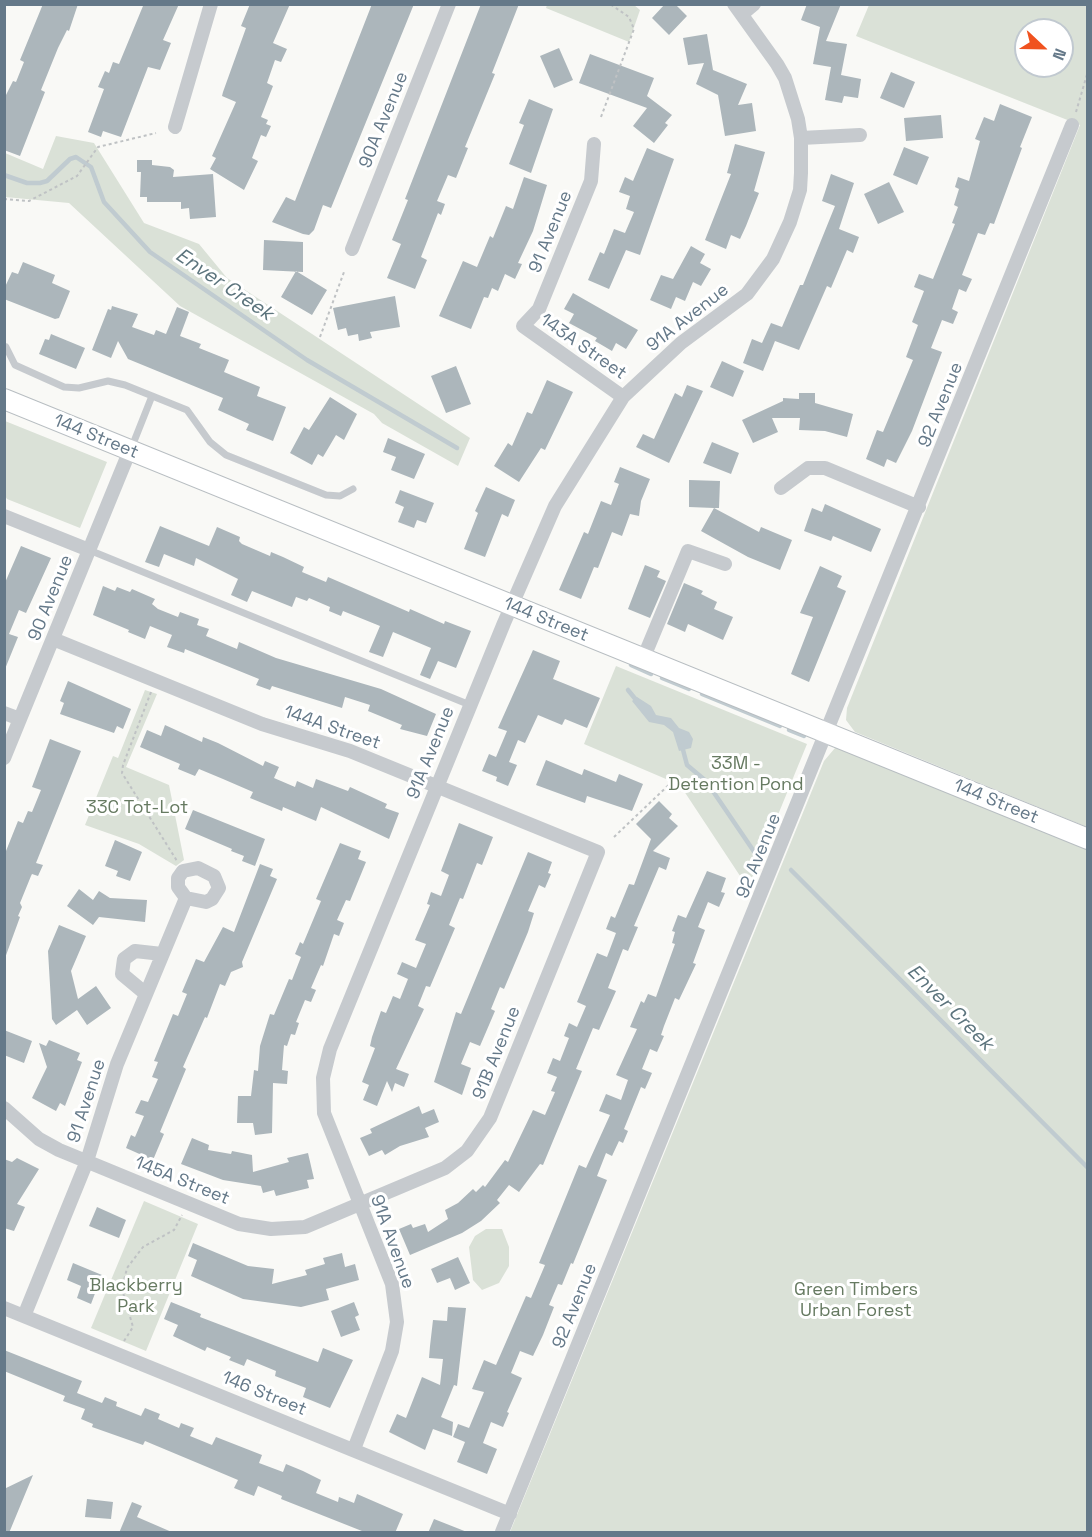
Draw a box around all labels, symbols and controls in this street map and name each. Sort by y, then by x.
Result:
north arrow [1014,18,1074,78]
text: N [1048,45,1071,63]
street label: 90A Avenue [355,69,413,171]
street label: 91 Avenue [525,188,577,276]
water label: Enver Creek [171,244,277,326]
street label: 91A Avenue [643,279,733,357]
street label: 143A Street [536,309,630,385]
street label: 92 Avenue [914,359,968,451]
street label: 144 Street [50,410,142,464]
street label: 90 Avenue [24,552,78,644]
street label: 144 Street [500,593,592,647]
street label: 144A Street [281,701,383,755]
street label: 91A Avenue [403,703,459,803]
park label: 33M - Detention Pond [668,753,804,795]
street label: 144 Street [950,775,1042,829]
park label: 33C Tot-Lot [86,797,188,819]
street label: 92 Avenue [732,810,786,902]
water label: Enver Creek [902,960,998,1056]
street label: 91B Avenue [469,1003,525,1103]
street label: 91 Avenue [63,1056,111,1146]
street label: 145A Street [131,1152,233,1210]
street label: 91A Avenue [365,1192,419,1292]
street label: 92 Avenue [548,1260,602,1352]
park label: Blackberry Park [89,1275,183,1318]
park label: Green Timbers Urban Forest [794,1279,918,1322]
street label: 146 Street [218,1367,310,1421]

